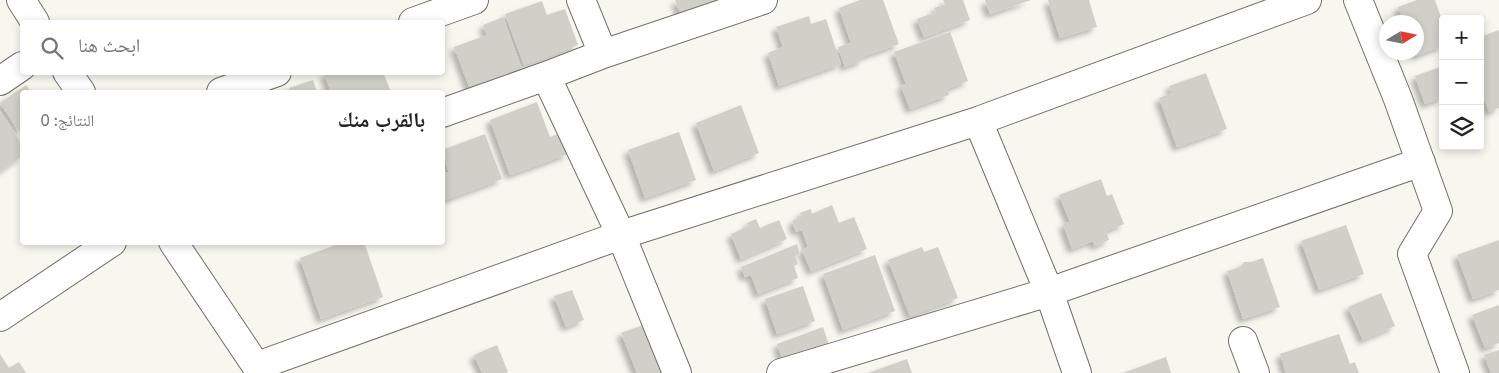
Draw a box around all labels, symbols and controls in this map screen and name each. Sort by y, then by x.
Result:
north arrow [1379,15,1424,60]
map controls [1439,15,1484,150]
button: + [1439,15,1484,60]
search box [20,20,445,75]
icon: search [38,34,66,62]
text: ابحث هنا [78,35,140,59]
button: − [1439,60,1484,105]
button: layers [1439,105,1484,150]
text: بالقرب منك [338,108,425,135]
text: النتائج: 0 [40,112,94,132]

